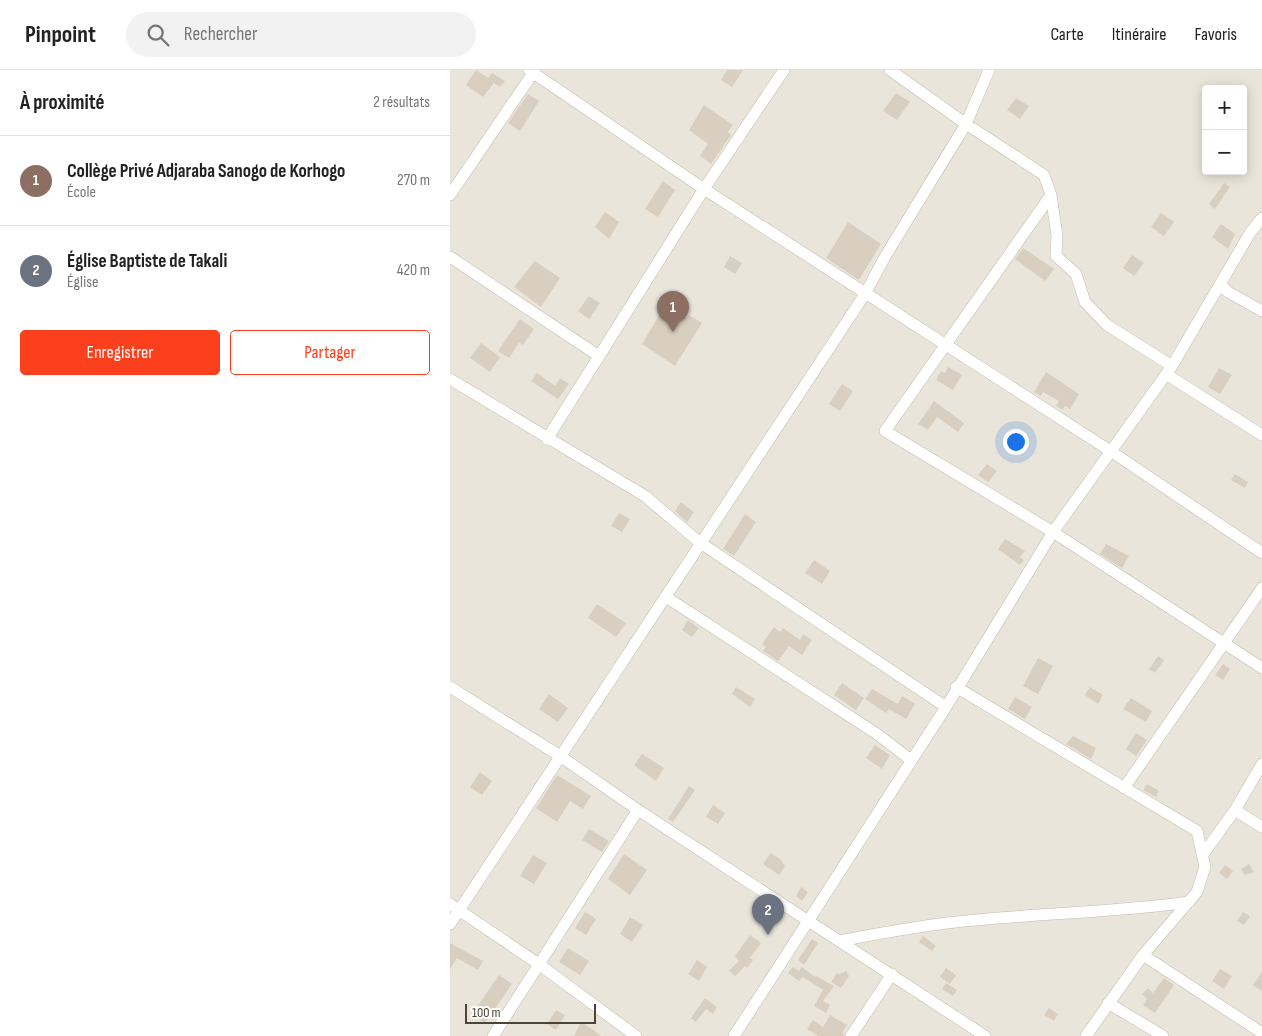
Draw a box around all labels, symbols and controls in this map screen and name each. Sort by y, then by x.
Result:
search box [126,12,476,57]
text: Pinpoint [25,20,96,49]
icon: search [144,21,172,49]
text: Rechercher [184,23,257,46]
text: Carte [1050,24,1084,45]
text: Itinéraire [1112,24,1166,45]
text: Favoris [1194,24,1237,45]
map controls [1202,85,1247,175]
button: + [1202,85,1247,130]
text: À proximité [20,90,105,115]
text: 2 résultats [373,93,430,112]
button: − [1202,130,1247,175]
text: Collège Privé Adjaraba Sanogo de Korhogo [67,160,345,183]
text: 1 [33,171,39,190]
text: 270 m [397,171,430,190]
text: École [67,183,96,202]
text: Église Baptiste de Takali [67,250,227,273]
text: 2 [32,261,40,280]
text: 420 m [397,261,430,280]
text: Église [67,273,98,292]
pin: 1 [657,291,689,332]
button: Enregistrer [20,330,220,375]
button: Partager [230,330,430,375]
your location [1003,429,1029,455]
pin: 2 [752,894,784,935]
scale bar [465,1001,596,1024]
text: 100 m [472,1004,501,1021]

